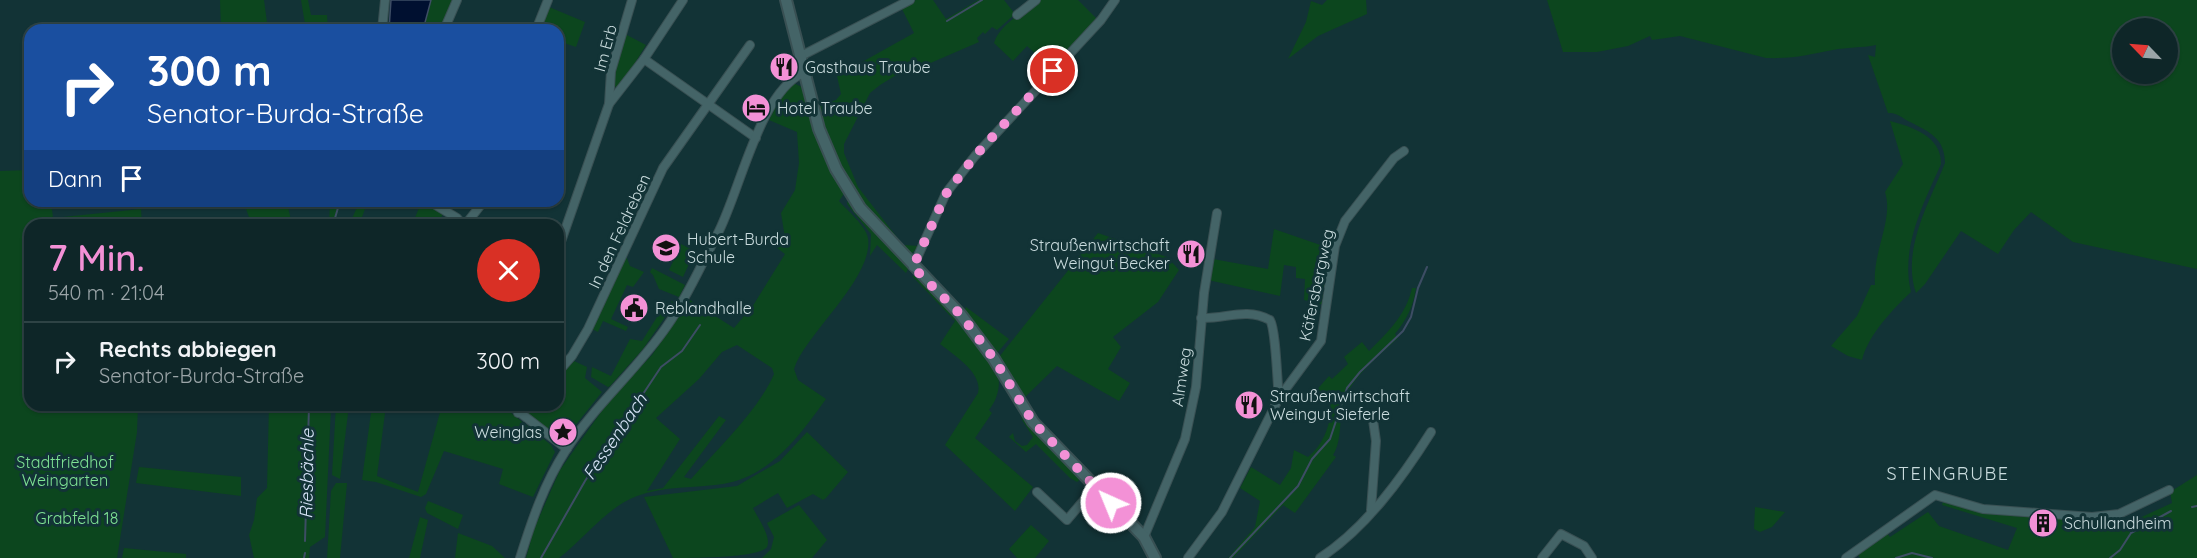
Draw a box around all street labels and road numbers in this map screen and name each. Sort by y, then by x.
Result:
street label: Im Erb [589,22,621,74]
street label: In den Feldreben [584,171,654,291]
street label: Käfersbergweg [1294,227,1338,343]
street label: Almweg [1167,346,1195,408]

